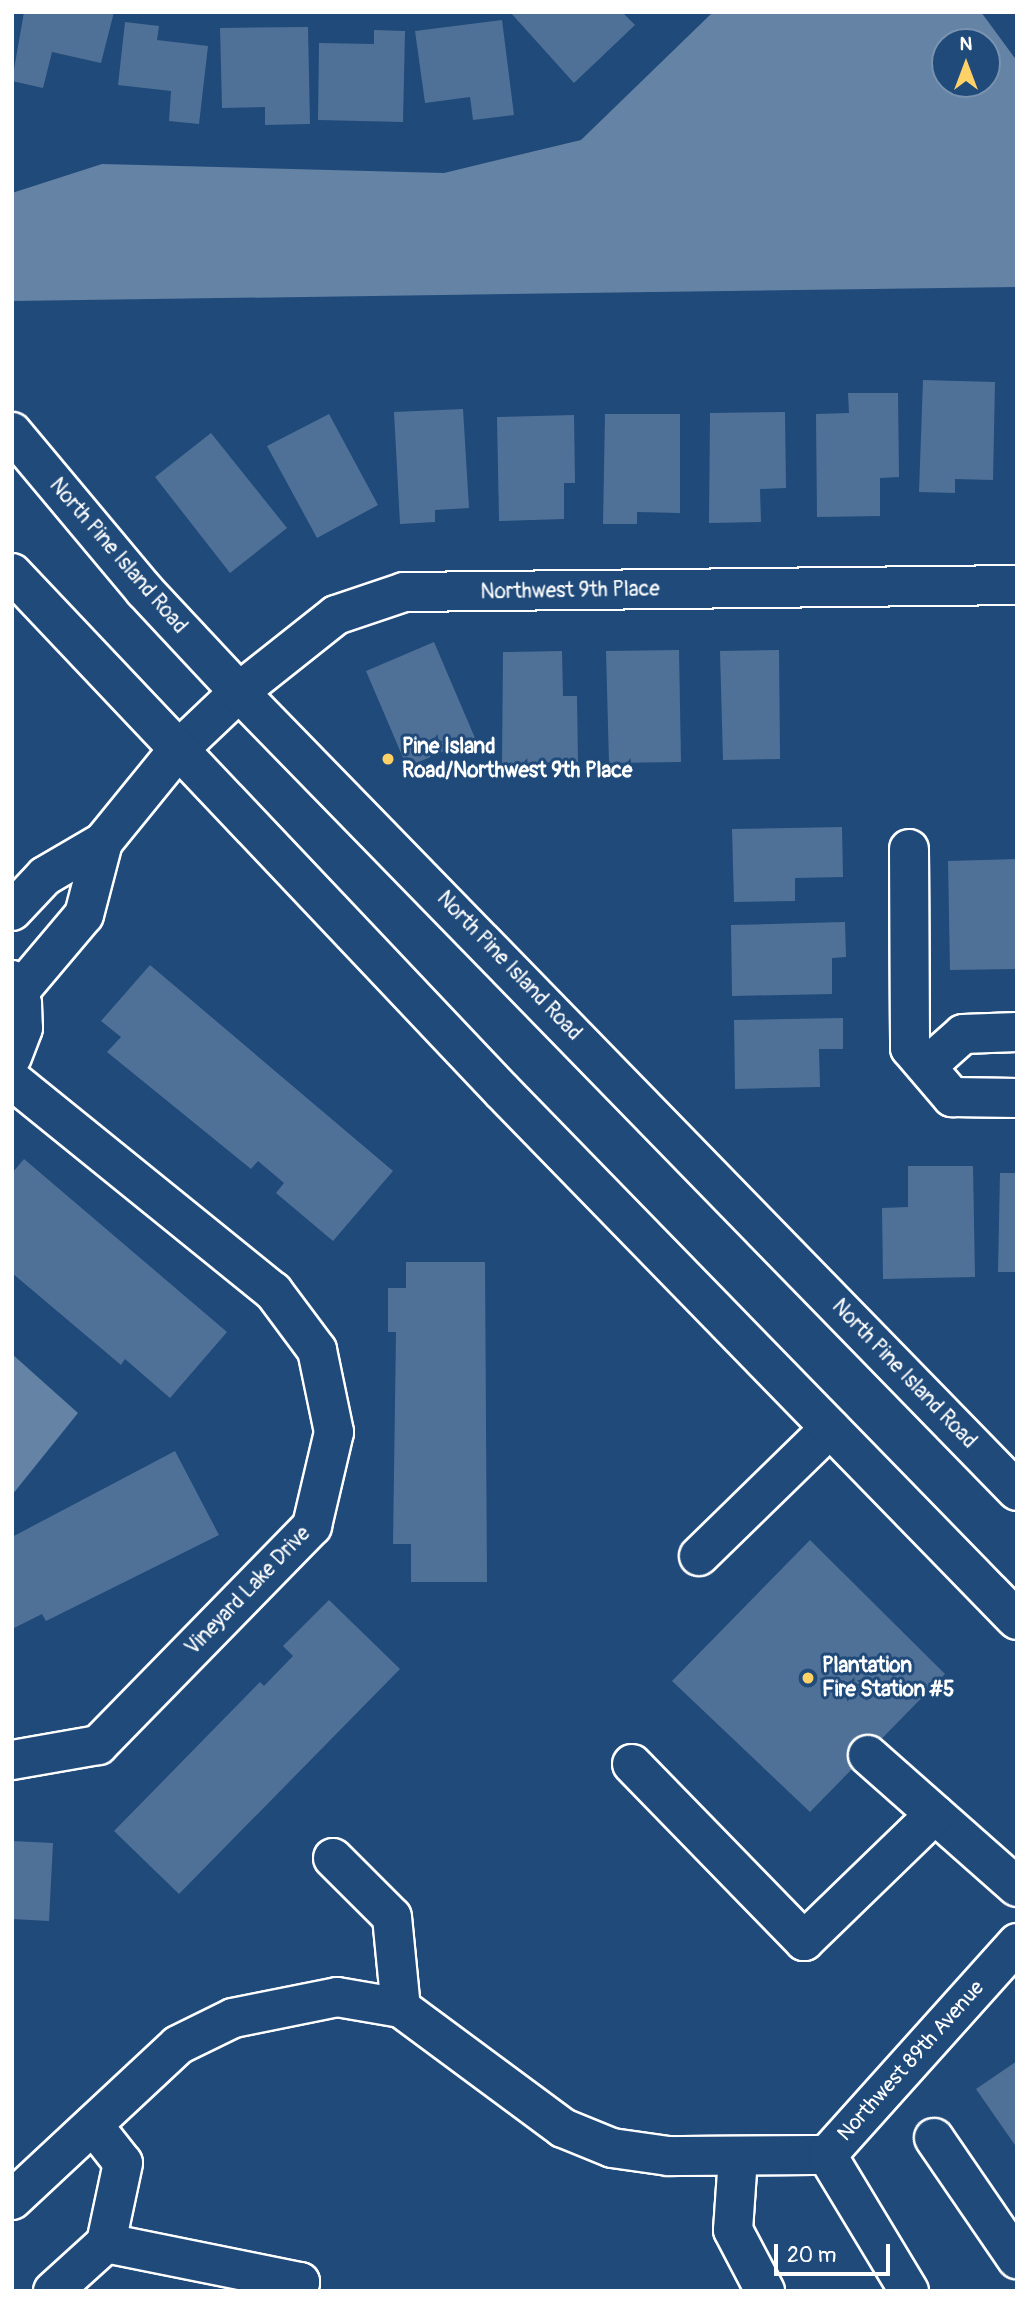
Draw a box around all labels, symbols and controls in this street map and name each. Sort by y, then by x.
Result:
north arrow [931,28,1001,98]
text: N [960,32,972,56]
street label: North Pine Island Road [44,473,192,639]
street label: Northwest 9th Place [480,577,660,605]
place label: Pine Island Road/Northwest 9th Place [402,734,632,784]
marker: Pine Island Road/Northwest 9th Place [380,751,396,767]
street label: North Pine Island Road [431,886,587,1046]
street label: North Pine Island Road [826,1294,982,1454]
street label: Vineyard Lake Drive [180,1521,316,1661]
place label: Plantation Fire Station #5 [822,1653,954,1703]
marker: Plantation Fire Station #5 [800,1670,816,1686]
street label: Northwest 89th Avenue [832,1976,990,2146]
scale bar [777,2230,892,2274]
text: 20 m [787,2242,836,2269]

